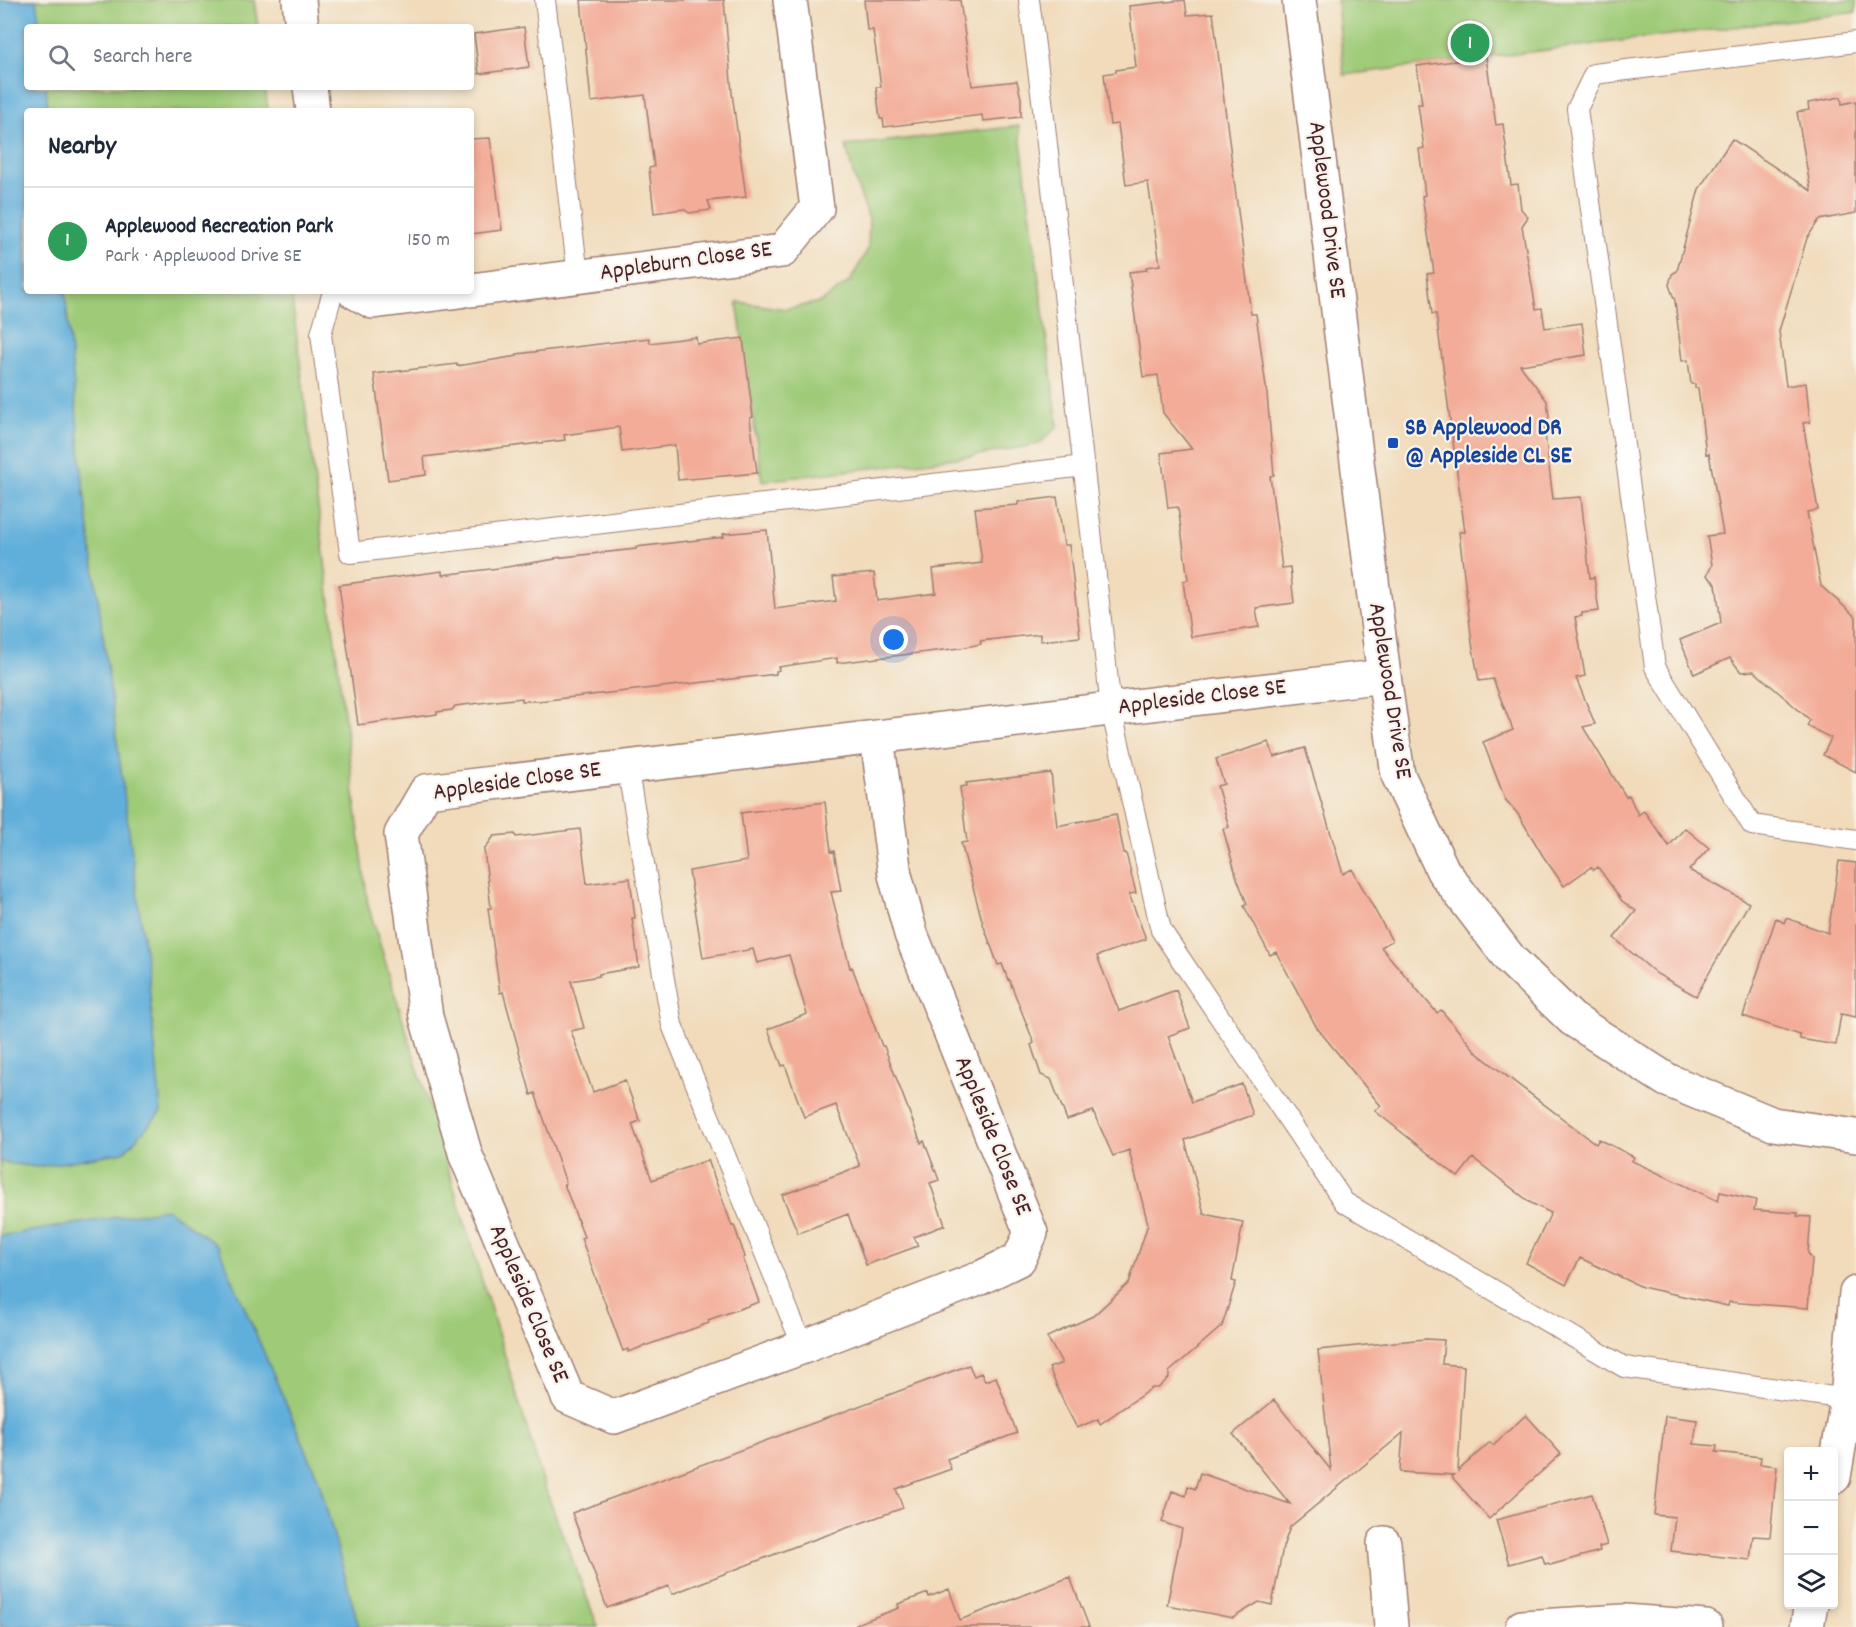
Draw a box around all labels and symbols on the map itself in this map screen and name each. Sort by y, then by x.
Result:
pin: 1 [1450,20,1490,66]
street label: Applewood Drive SE [1298,119,1354,301]
street label: Appleburn Close SE [598,233,774,291]
place label: SB Applewood DR @ Appleside CL SE [1405,412,1573,474]
marker: SB Applewood DR @ Appleside CL SE [1386,436,1400,450]
street label: Applewood Drive SE [1358,600,1420,782]
your location [879,625,908,654]
street label: Appleside Close SE [1116,671,1288,725]
street label: Appleside Close SE [431,753,603,811]
street label: Appleside Close SE [945,1051,1039,1221]
street label: Appleside Close SE [479,1219,577,1389]

